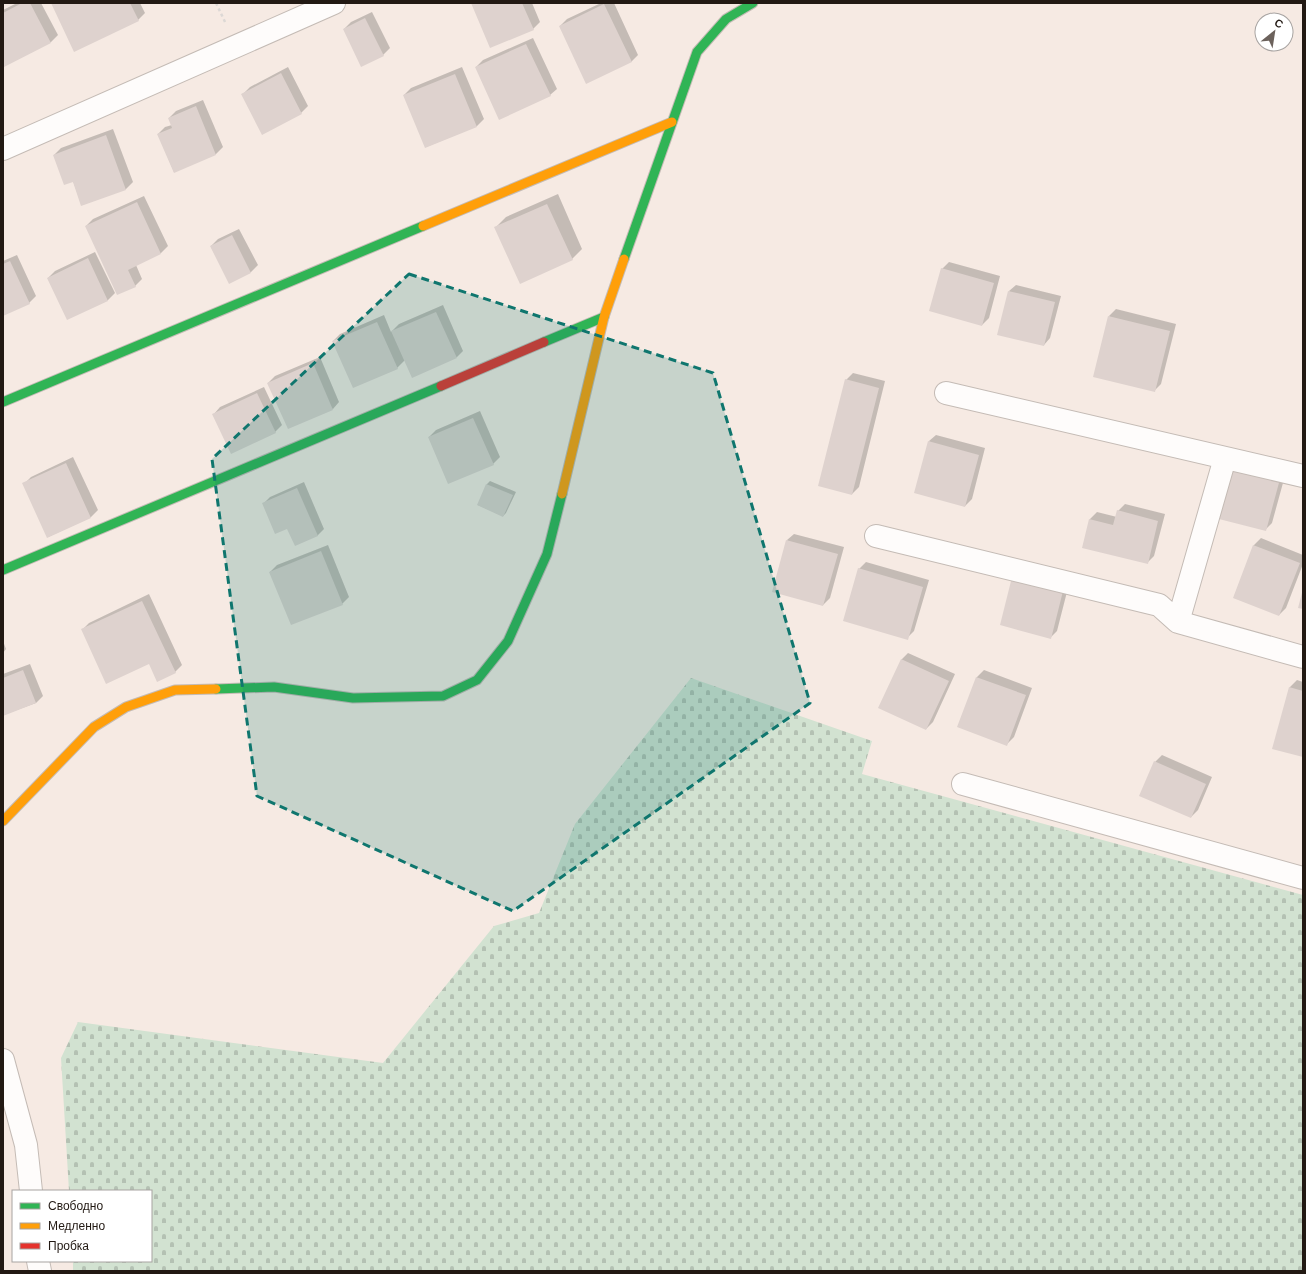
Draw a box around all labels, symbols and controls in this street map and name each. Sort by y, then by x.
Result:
north arrow [1254,12,1294,52]
text: С [1273,16,1285,31]
legend [12,1190,152,1262]
text: Свободно [48,1199,103,1213]
text: Медленно [48,1219,105,1233]
text: Пробка [48,1239,89,1253]

